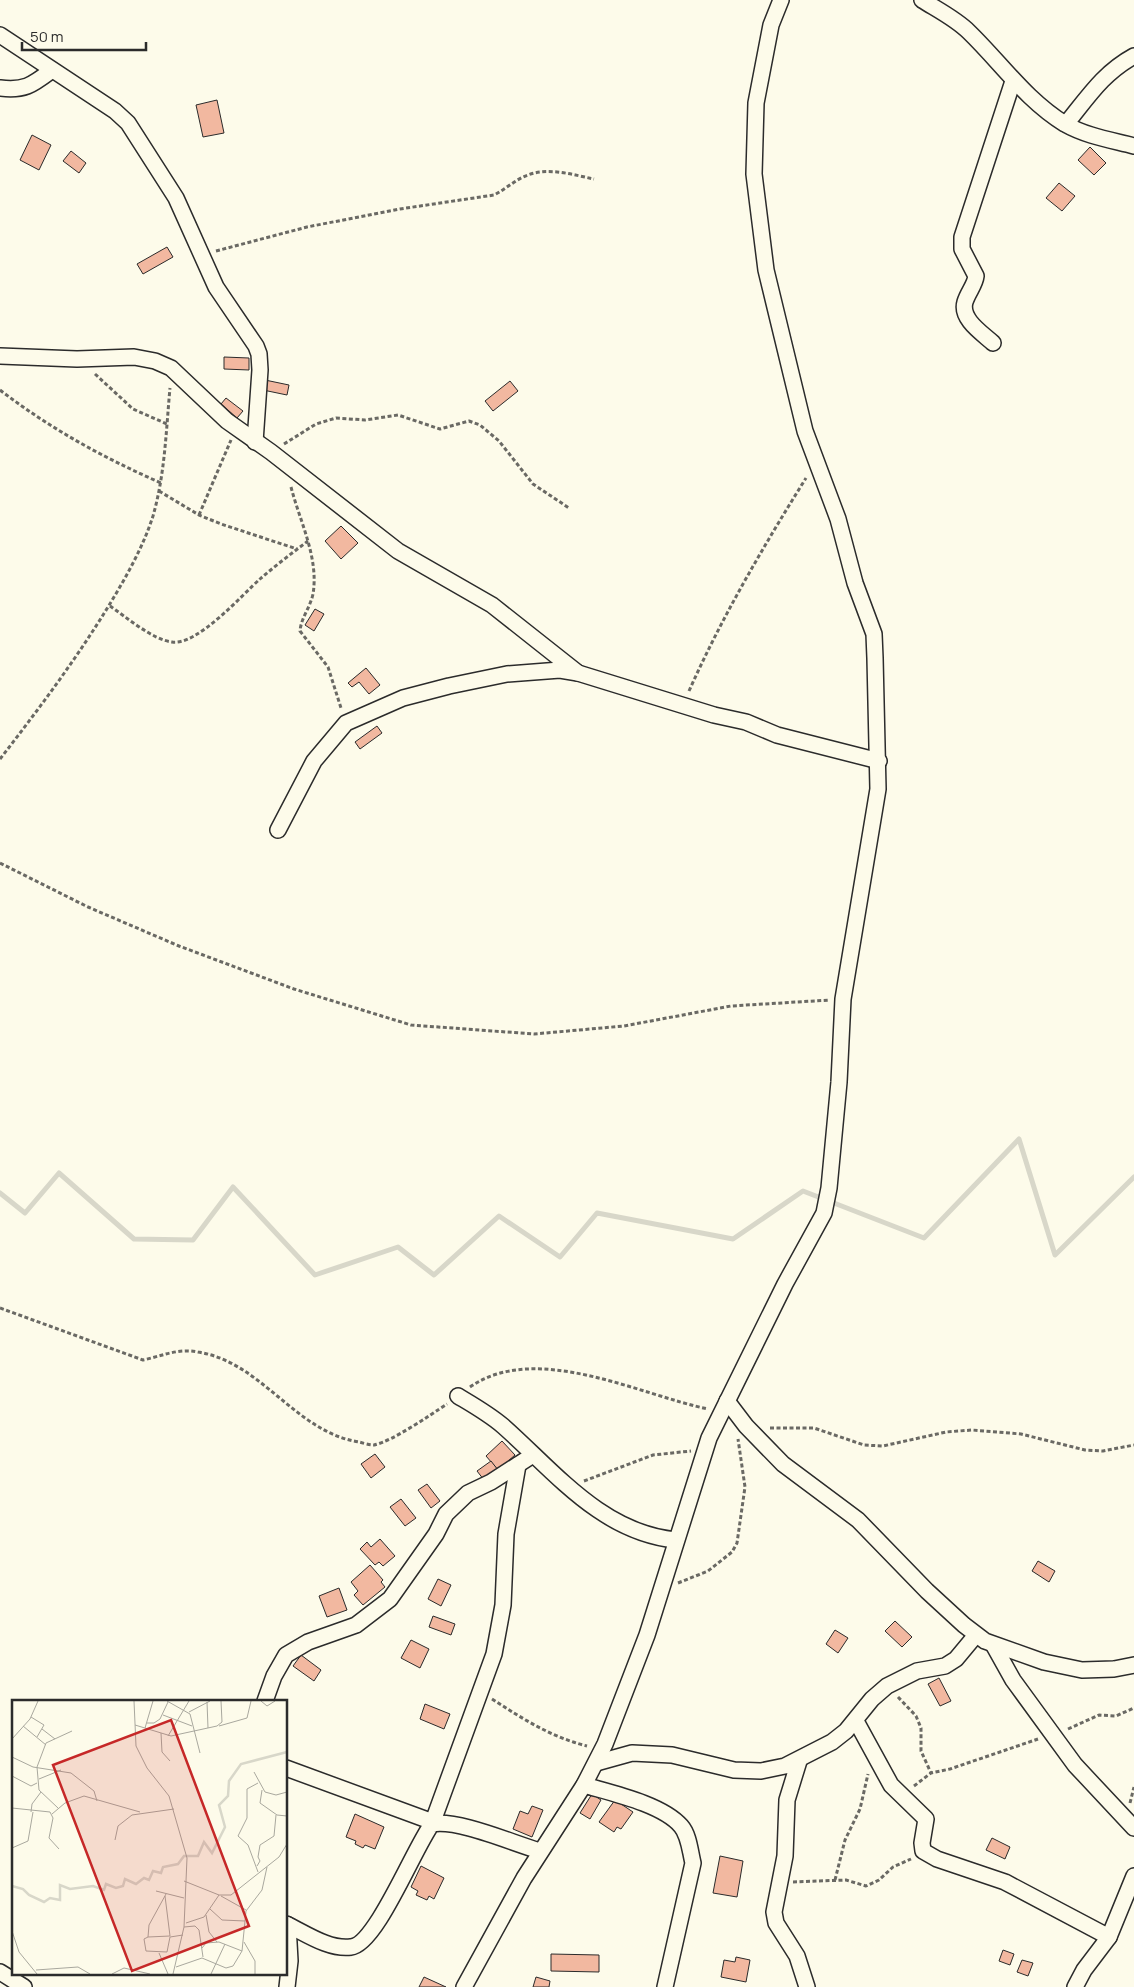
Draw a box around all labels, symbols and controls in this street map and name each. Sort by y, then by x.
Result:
scale bar [22,20,146,52]
text: 50 m [30,26,64,47]
inset map [12,1700,288,1974]

